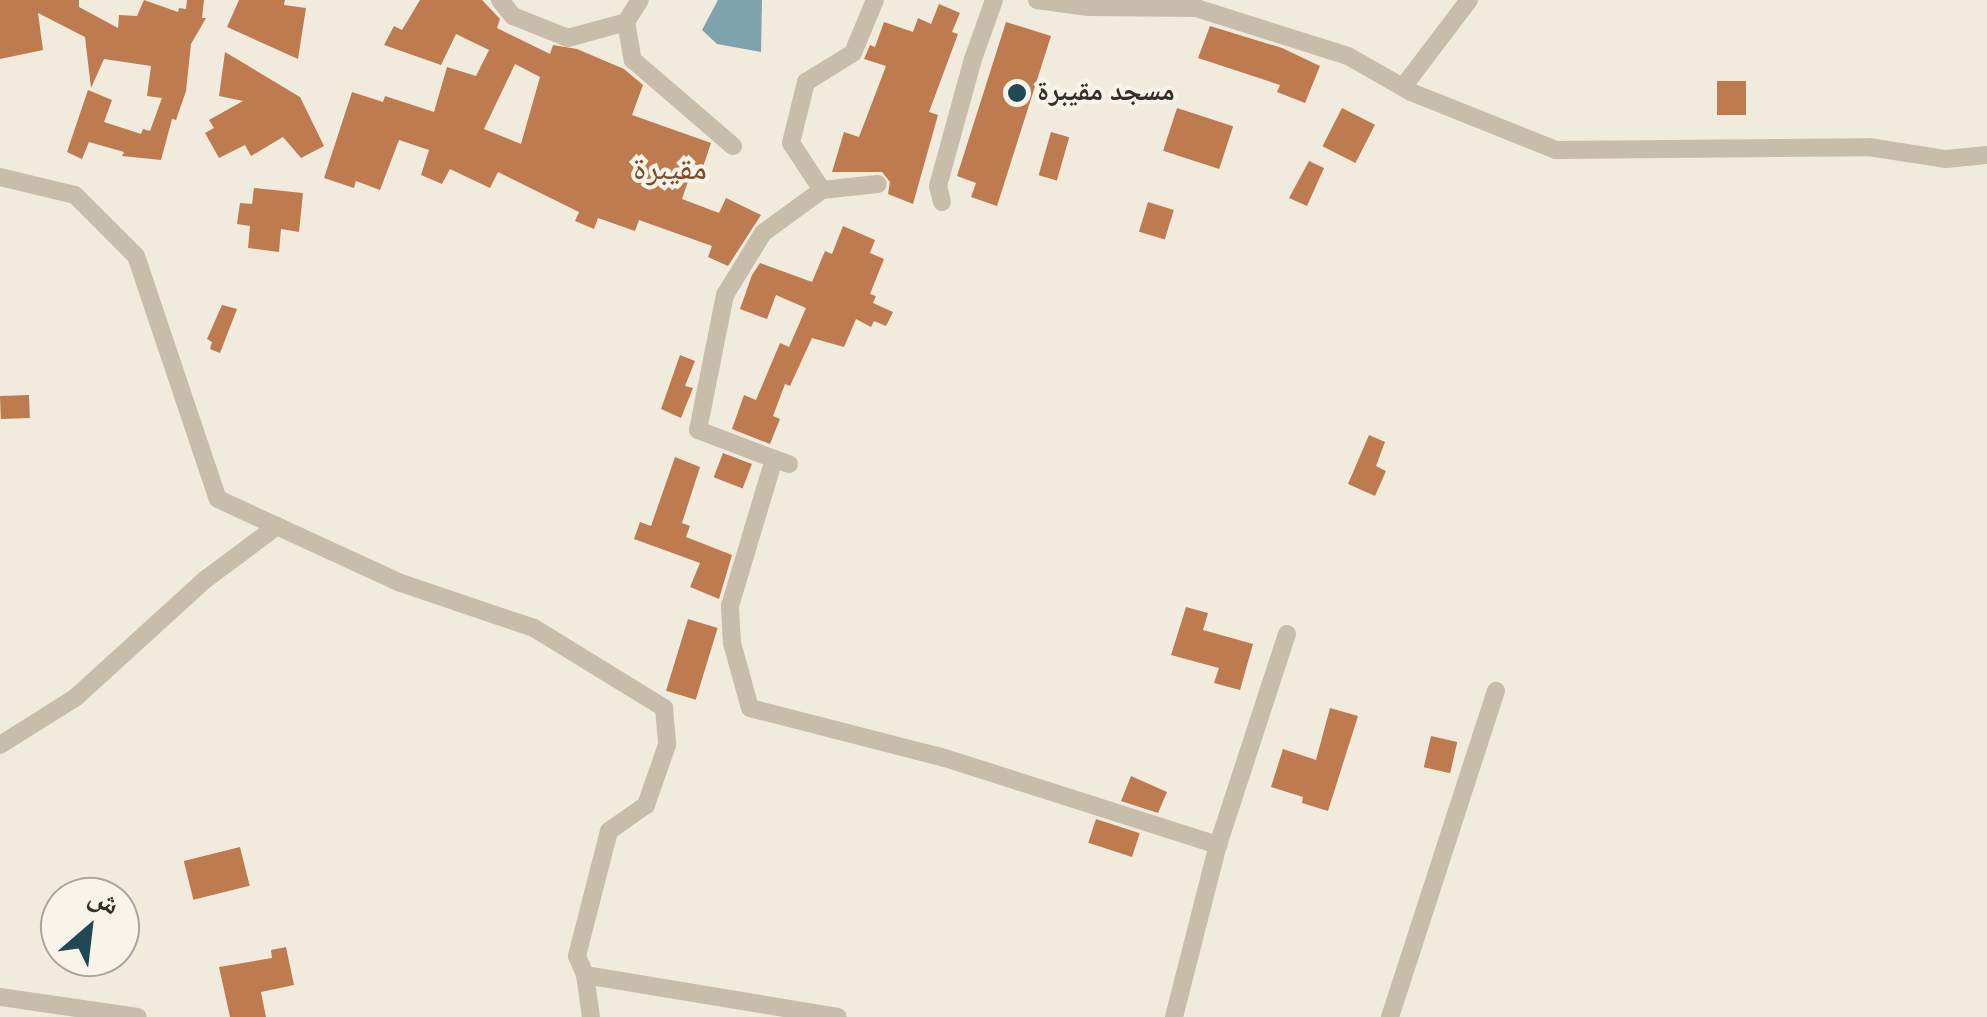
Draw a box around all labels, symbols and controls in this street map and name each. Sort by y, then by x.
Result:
place label: مسجد مقيبرة [1037,76,1175,110]
marker: مسجد مقيبرة [1006,82,1028,104]
district label: مقيبرة [633,152,707,190]
north arrow [40,877,140,977]
text: ش [82,879,125,925]

